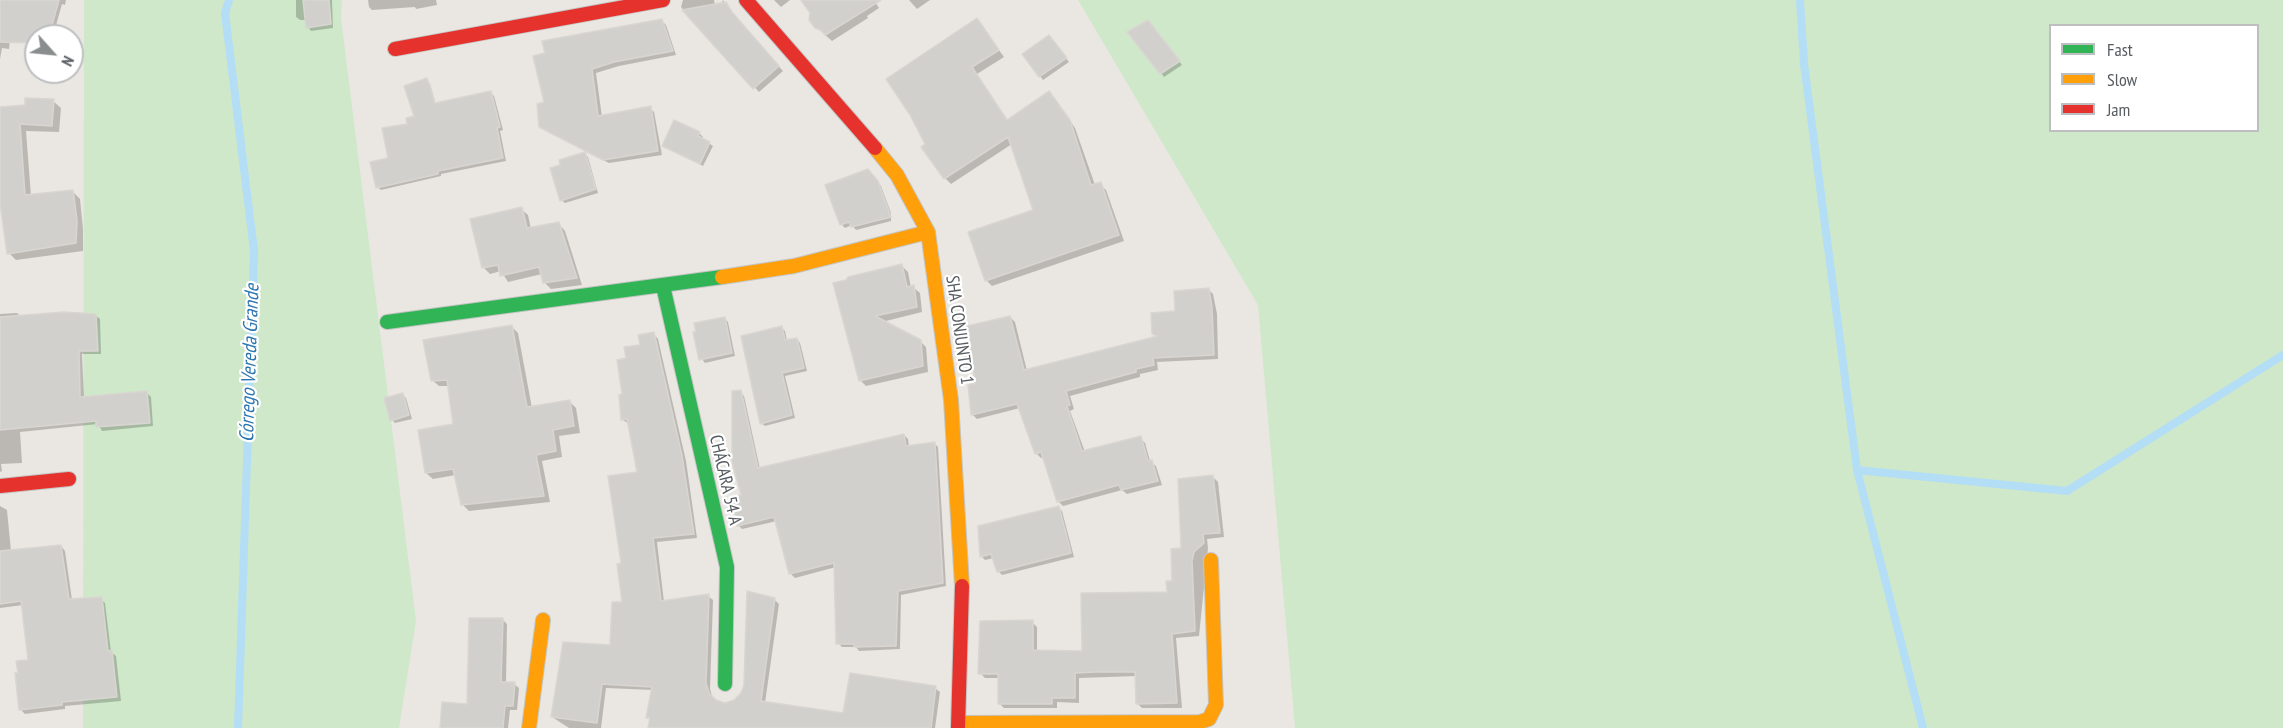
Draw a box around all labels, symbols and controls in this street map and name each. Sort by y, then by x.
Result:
north arrow [24,24,84,84]
legend [2049,24,2259,132]
text: Fast [2107,38,2133,61]
text: N [57,53,79,70]
text: Slow [2107,68,2137,91]
text: Jam [2107,98,2130,121]
street label: SHA CONJUNTO 1 [941,274,977,386]
water label: Córrego Vereda Grande [235,284,265,442]
street label: CHÁCARA 54 A [704,433,746,527]

